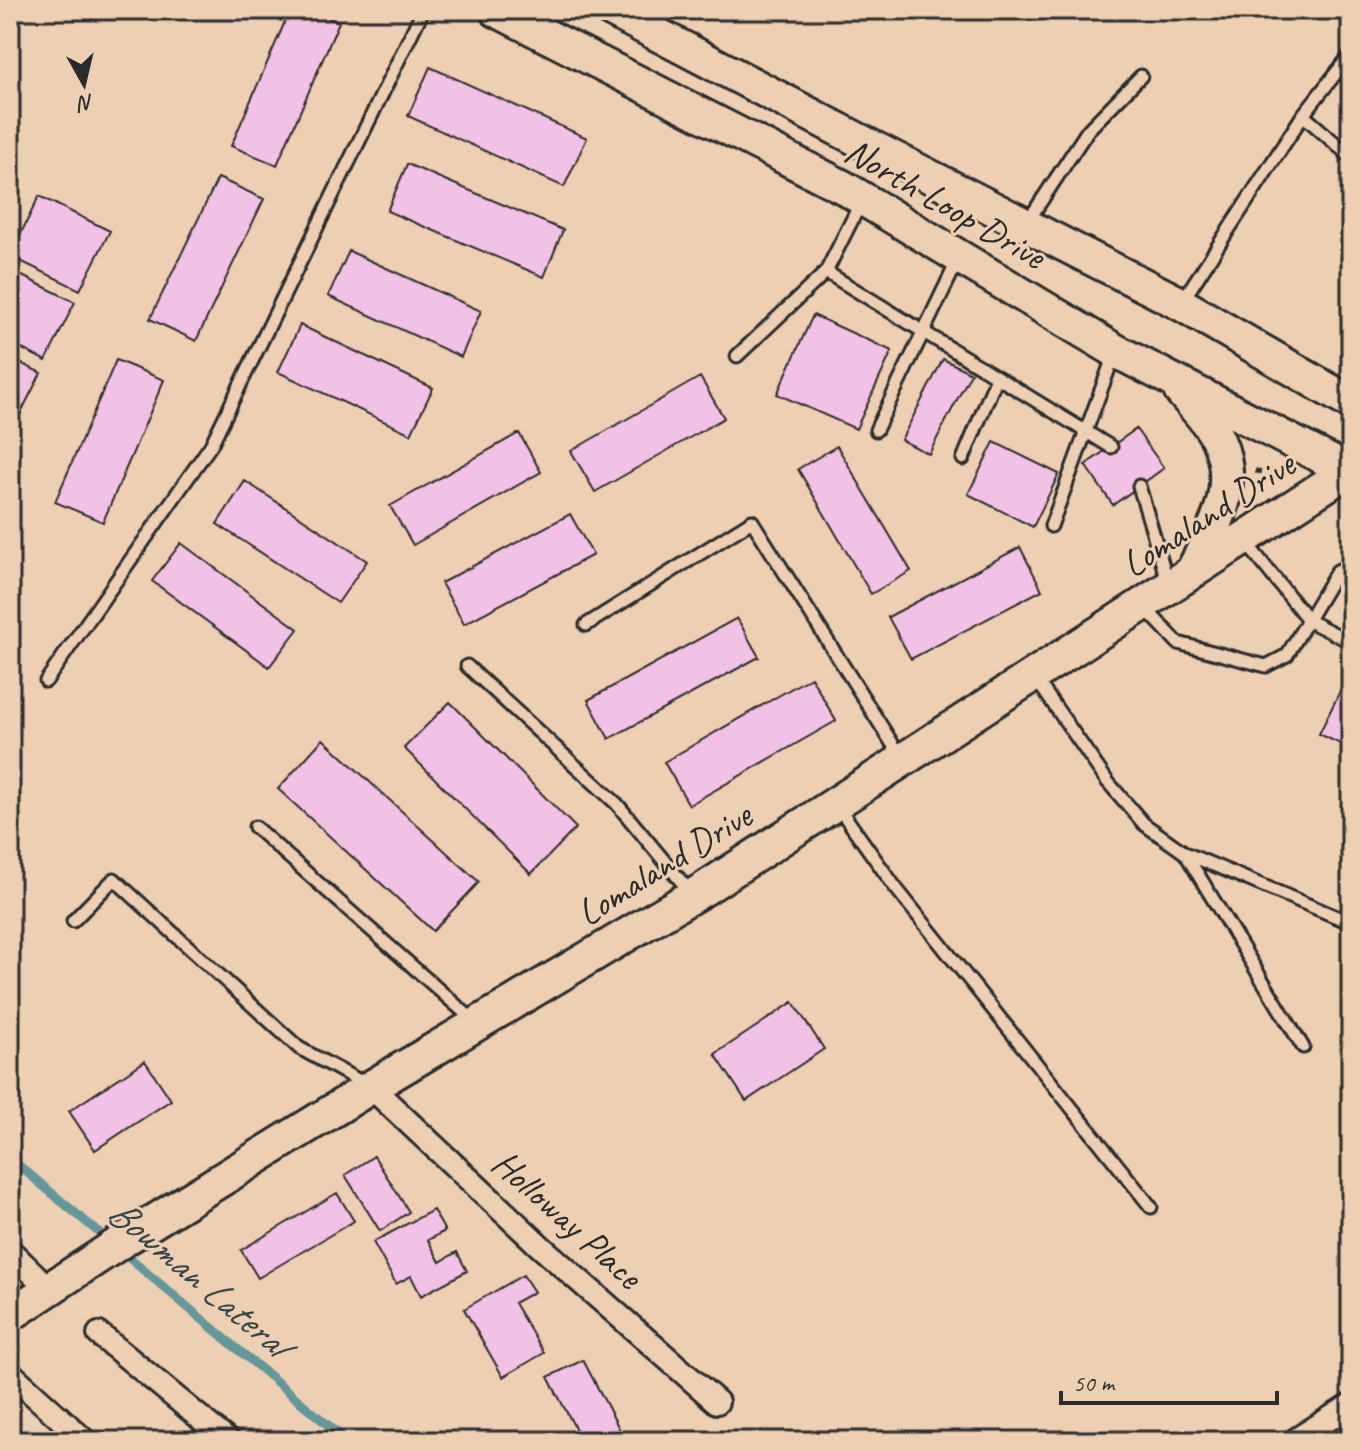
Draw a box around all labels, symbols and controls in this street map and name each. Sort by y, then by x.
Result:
north arrow [44,44,124,124]
text: N [75,88,95,118]
street label: North Loop Drive [837,127,1056,280]
street label: Lomaland Drive [1113,439,1306,587]
street label: Lomaland Drive [568,790,762,936]
street label: Holloway Place [482,1139,654,1300]
water label: Bowman Lateral [98,1187,308,1375]
scale bar [1061,1355,1277,1405]
text: 50 m [1073,1368,1116,1398]

